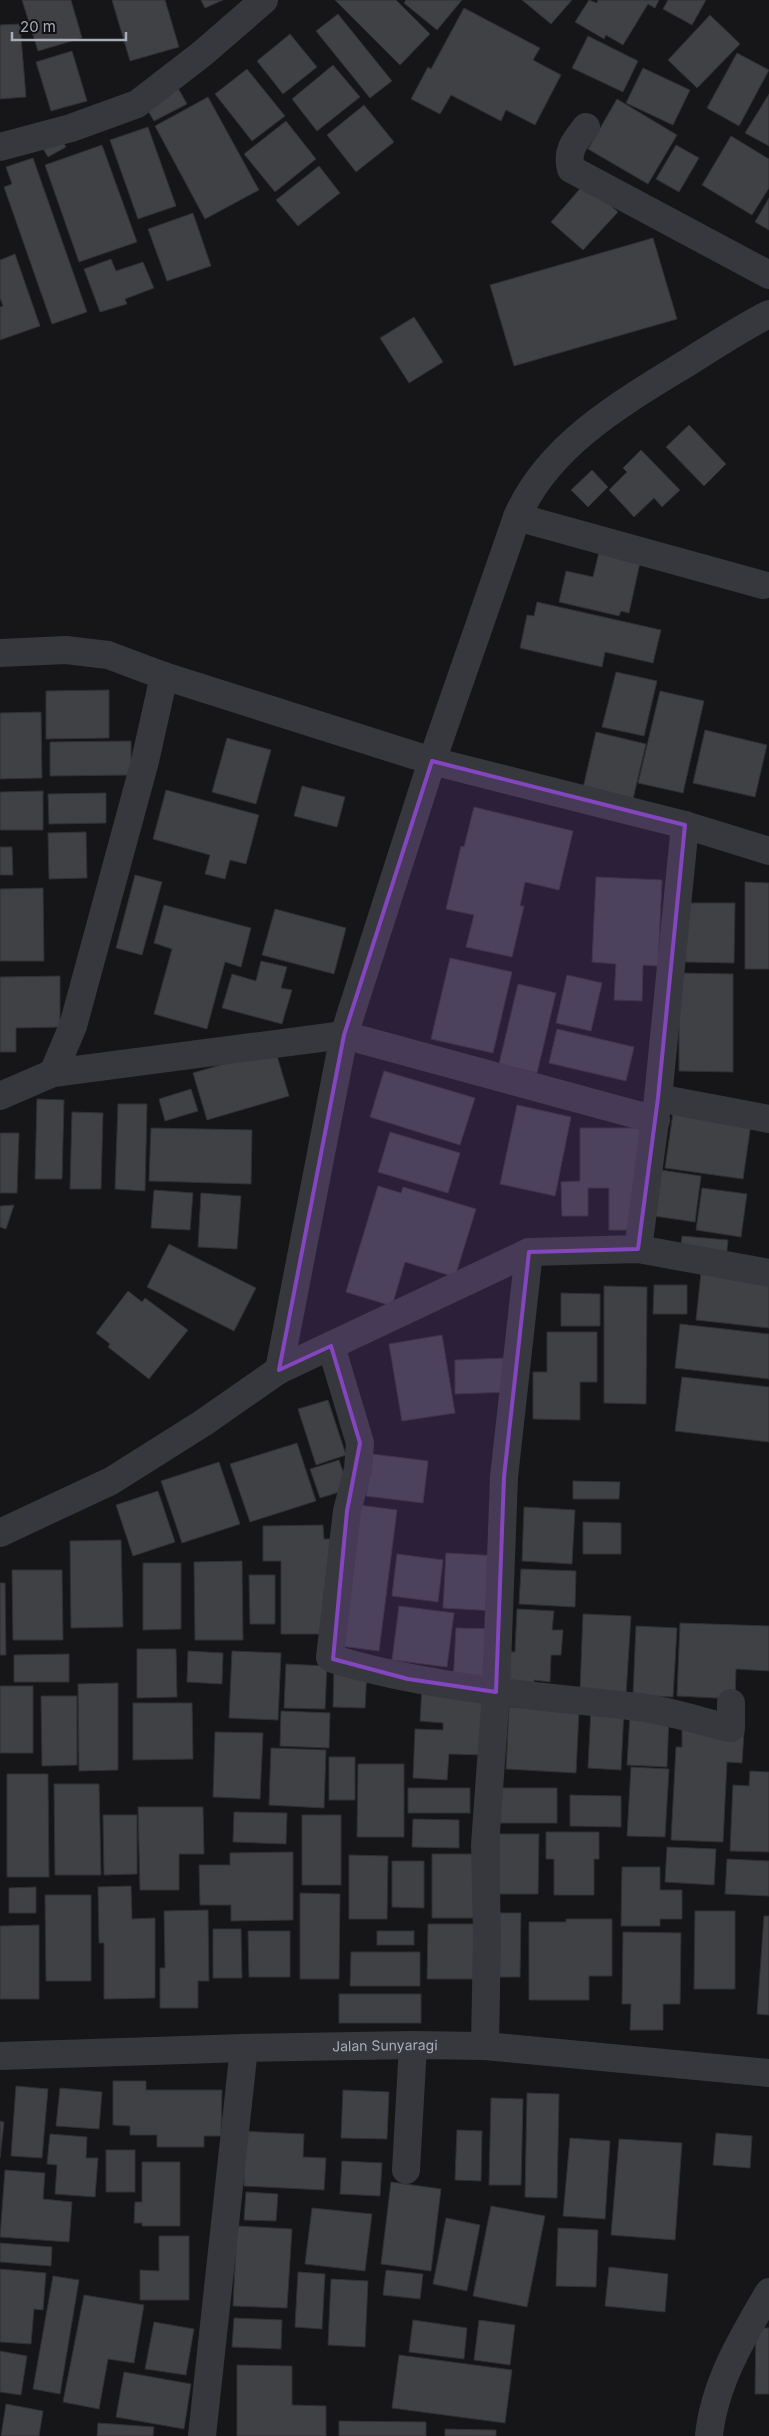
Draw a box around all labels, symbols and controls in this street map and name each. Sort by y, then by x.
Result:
scale bar [12,10,126,42]
text: 20 m [20,17,56,36]
street label: Jalan Sunyaragi [332,2036,438,2054]

